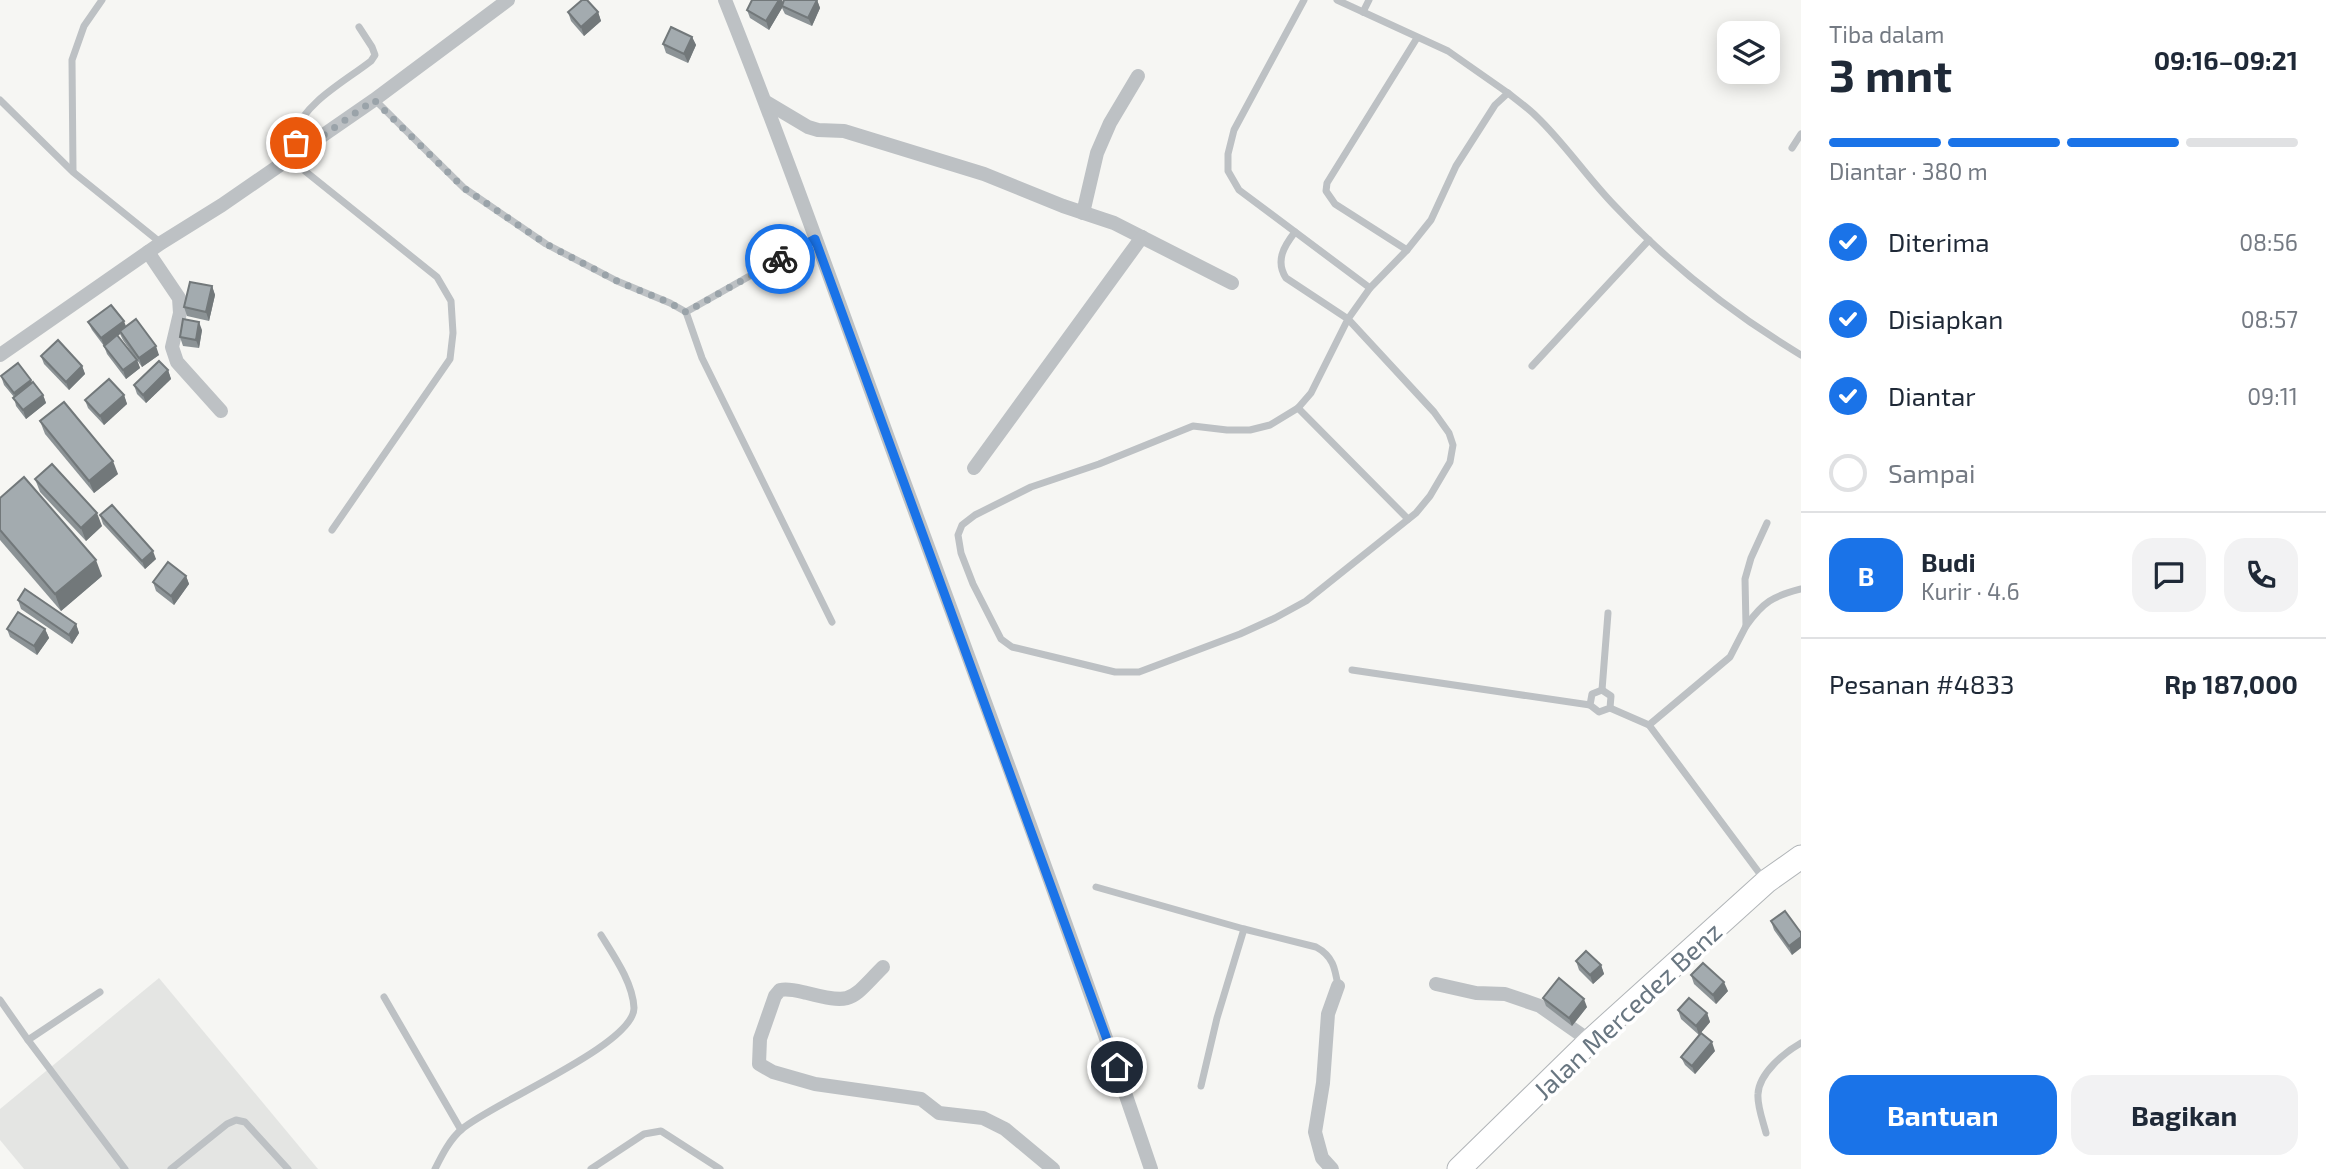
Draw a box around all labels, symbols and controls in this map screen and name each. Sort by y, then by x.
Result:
text: Tiba dalam [1829,20,1944,48]
map controls [1717,21,1780,84]
button: layers [1717,21,1780,84]
text: 09:16–09:21 [2154,44,2298,75]
text: 3 mnt [1829,46,1952,101]
pin [266,113,326,173]
icon: bag [277,124,315,162]
text: Diantar · 380 m [1829,157,1988,185]
icon: check [1829,223,1867,261]
courier [745,224,815,294]
text: Diterima [1888,226,1990,257]
text: 08:56 [2239,228,2298,256]
icon: bike [761,240,799,278]
icon: check [1829,300,1867,338]
text: Disiapkan [1888,303,2003,334]
text: 08:57 [2241,305,2298,333]
icon: check [1829,377,1867,415]
text: Diantar [1888,380,1976,411]
text: 09:11 [2247,382,2298,410]
text: Sampai [1888,457,1975,488]
button: chat [2132,538,2206,612]
button: phone [2224,538,2298,612]
text: Budi [1921,546,1976,577]
text: B [1858,560,1874,591]
text: Kurir · 4.6 [1921,577,2020,605]
text: Pesanan #4833 [1829,668,2014,699]
text: Rp 187,000 [2164,668,2298,699]
street label: Jalan Mercedez Benz [1527,915,1727,1105]
pin [1087,1037,1147,1097]
icon: home [1098,1048,1136,1086]
button: Bantuan [1829,1075,2057,1155]
button: Bagikan [2071,1075,2298,1155]

